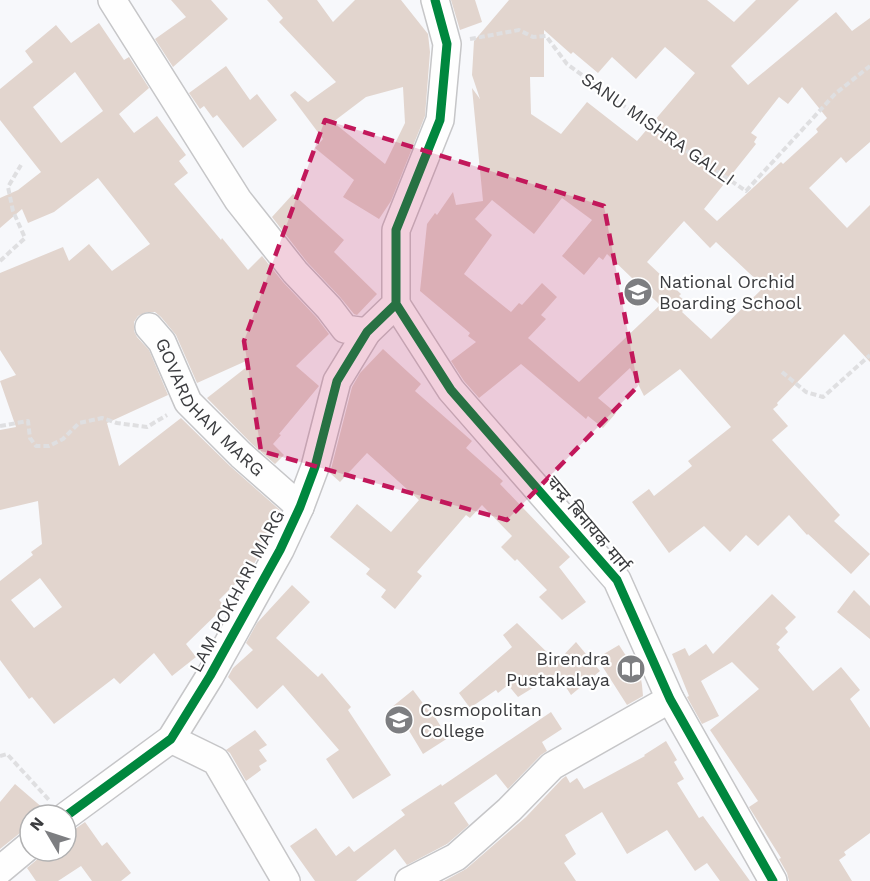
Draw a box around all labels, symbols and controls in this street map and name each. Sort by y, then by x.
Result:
street label: SANU MISHRA GALLI [578,68,739,189]
place label: National Orchid Boarding School [659,271,802,313]
school or university icon: National Orchid Boarding School [622,276,654,308]
street label: GOVARDHAN MARG [152,335,269,480]
street label: चन्द्र बिनायक मार्ग [542,472,635,576]
street label: LAM POKHARI MARG [185,506,288,676]
place label: Birendra Pustakalaya [506,648,610,690]
library icon: Birendra Pustakalaya [615,653,647,685]
place label: Cosmopolitan College [420,699,542,741]
school or university icon: Cosmopolitan College [383,704,415,736]
north arrow [18,803,78,863]
text: N [26,813,48,834]

